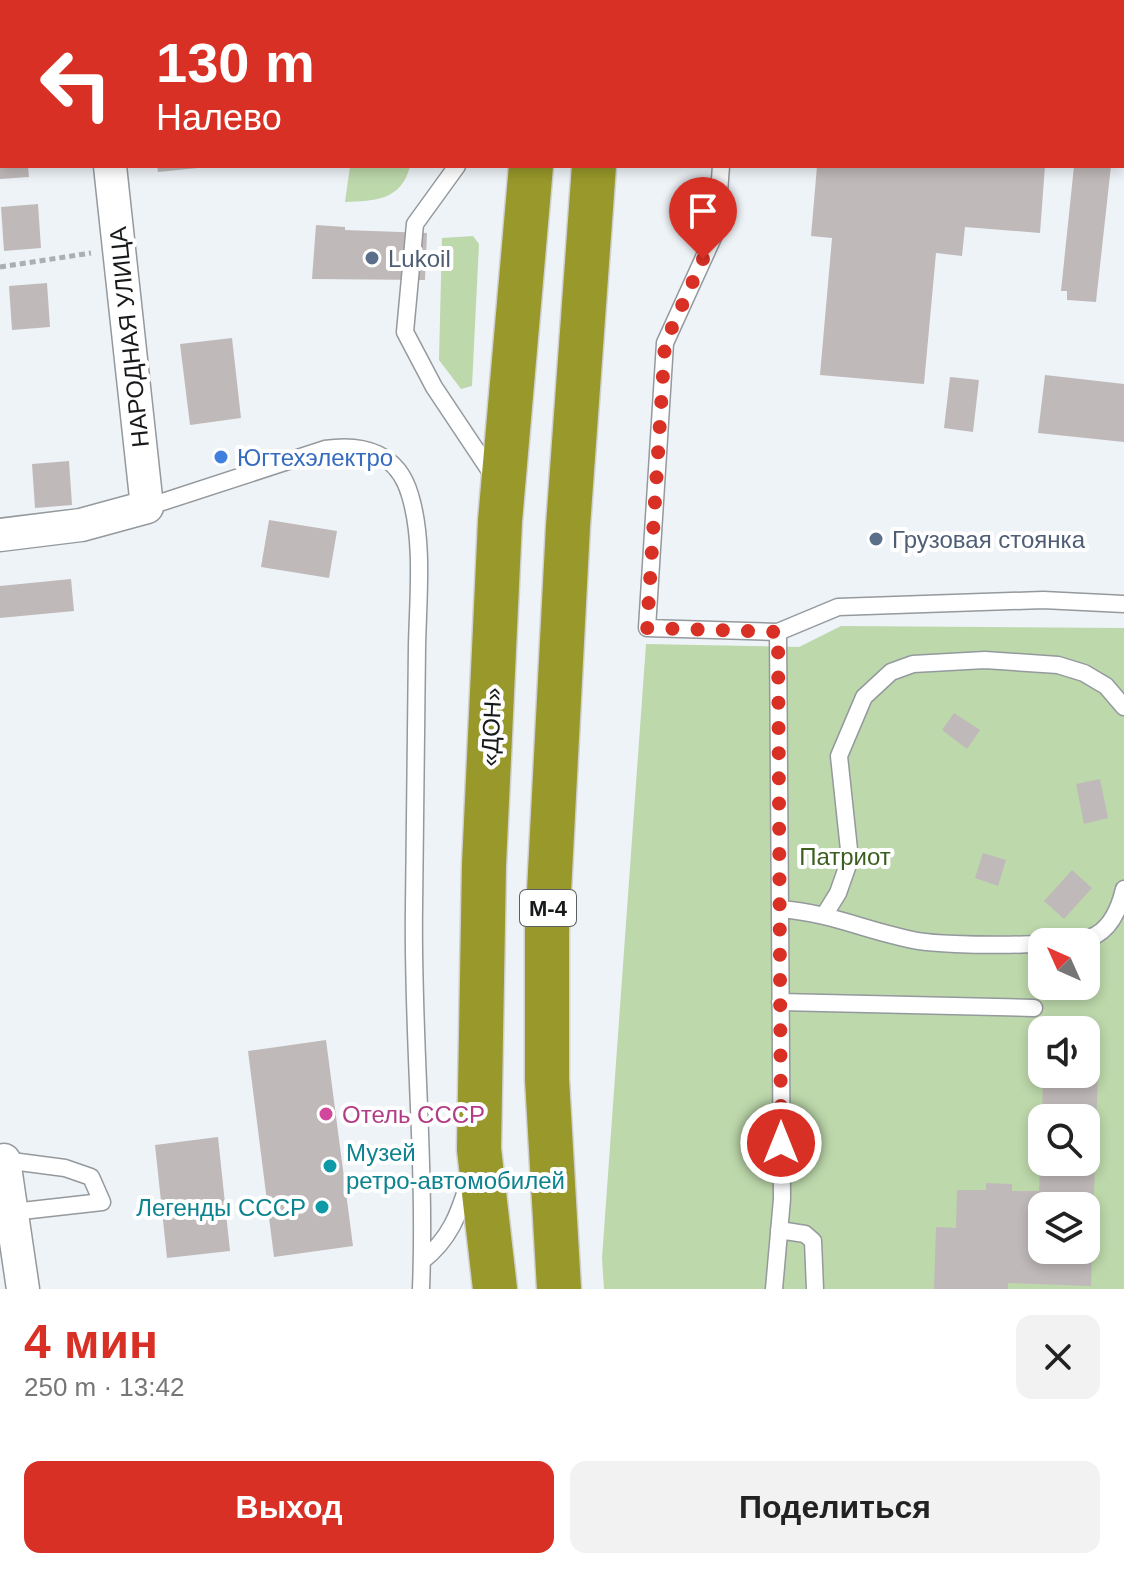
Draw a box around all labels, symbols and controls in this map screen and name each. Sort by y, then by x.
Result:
text: 130 m [156,31,315,94]
icon: left [24,32,128,136]
text: Налево [156,97,282,138]
pin [669,177,737,259]
icon: arrive [681,189,725,233]
street label: НАРОДНАЯ УЛИЦА [104,225,154,449]
place label: Lukoil [388,245,451,272]
marker: Lukoil [363,249,381,267]
place label: Югтехэлектро [237,444,393,471]
marker: Югтехэлектро [212,448,230,466]
place label: Грузовая стоянка [892,526,1086,553]
marker: Грузовая стоянка [867,530,885,548]
street label: «ДОН» [475,687,507,767]
park label: Патриот [799,843,891,870]
road number: М-4 [520,890,576,926]
north arrow [1028,928,1100,1000]
map controls [1028,928,1100,1264]
button: sound [1028,1016,1100,1088]
place label: Отель СССР [342,1101,485,1128]
position arrow [739,1101,823,1185]
button: search [1028,1104,1100,1176]
marker: Отель СССР [317,1105,335,1123]
place label: Музей ретро-автомобилей [346,1139,565,1194]
marker: Музей ретро-автомобилей [321,1157,339,1175]
button: layers [1028,1192,1100,1264]
place label: Легенды СССР [136,1194,306,1221]
marker: Легенды СССР [313,1198,331,1216]
text: 4 мин [24,1315,158,1368]
button: close [1016,1315,1100,1399]
text: 250 m · 13:42 [24,1372,184,1402]
button: Выход [24,1461,554,1553]
button: Поделиться [570,1461,1100,1553]

